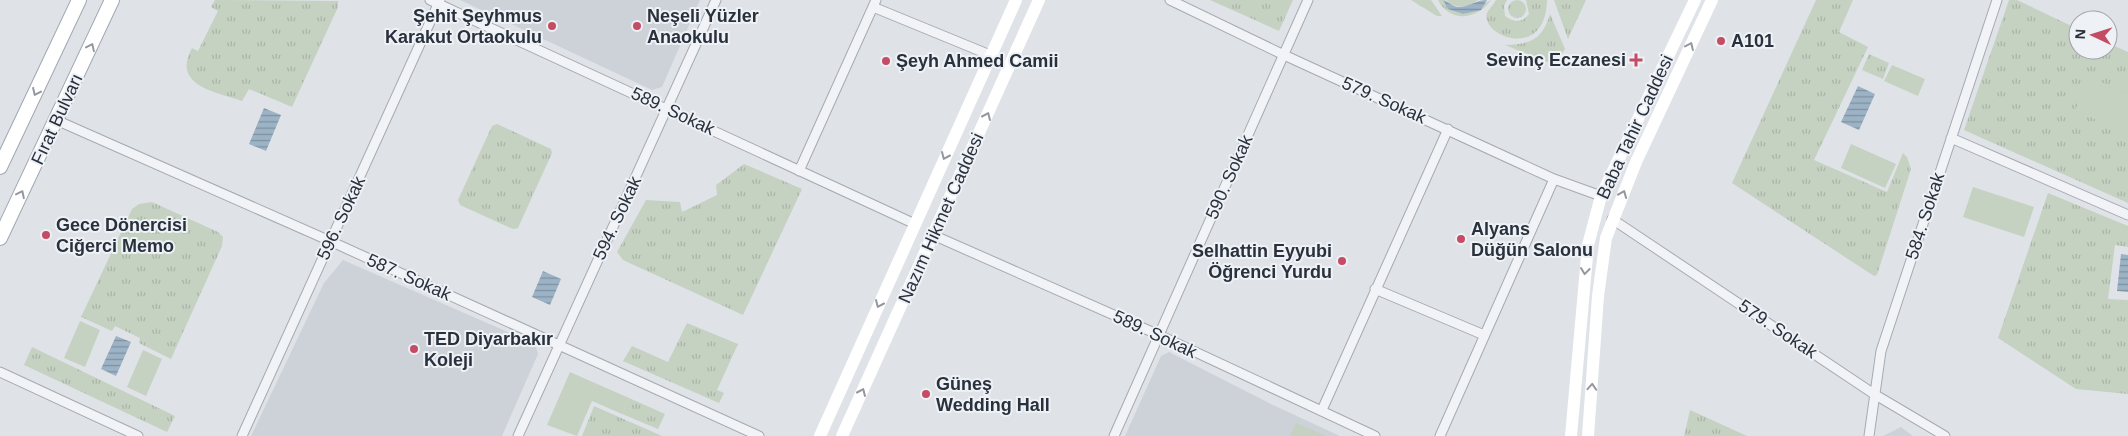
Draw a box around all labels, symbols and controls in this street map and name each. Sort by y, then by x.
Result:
place label: Şehit Şeyhmus Karakut Ortaokulu [385,6,542,47]
place label: Neşeli Yüzler Anaokulu [647,6,759,47]
north arrow [2068,10,2118,60]
marker: Şehit Şeyhmus Karakut Ortaokulu [546,20,558,32]
marker: Neşeli Yüzler Anaokulu [631,20,643,32]
text: N [2072,28,2088,40]
place label: A101 [1731,31,1774,51]
marker: A101 [1715,35,1727,47]
one-way arrow [1684,42,1695,51]
one-way arrow [84,43,95,52]
place label: Sevinç Eczanesi [1486,50,1626,70]
place label: Şeyh Ahmed Camii [896,51,1058,71]
street label: Baba Tahir Caddesi [1593,52,1677,202]
marker: Sevinç Eczanesi [1630,54,1642,66]
marker: Şeyh Ahmed Camii [880,55,892,67]
street label: Fırat Bulvarı [27,70,87,168]
street label: 579. Sokak [1339,73,1430,128]
street label: 589. Sokak [628,83,719,140]
one-way arrow [31,87,42,96]
one-way arrow [980,112,991,121]
street label: Nazım Hikmet Caddesi [894,130,988,306]
street label: 590. Sokak [1202,131,1257,222]
one-way arrow [941,151,952,160]
street label: 584. Sokak [1902,169,1949,262]
street label: 596. Sokak [313,172,370,263]
street label: 594. Sokak [589,172,646,263]
one-way arrow [15,190,25,199]
one-way arrow [1616,190,1627,199]
place label: Gece Dönercisi Ciğerci Memo [56,215,187,256]
place label: Alyans Düğün Salonu [1471,219,1593,260]
marker: Gece Dönercisi Ciğerci Memo [40,229,52,241]
marker: Alyans Düğün Salonu [1455,233,1467,245]
place label: Selhattin Eyyubi Öğrenci Yurdu [1192,241,1332,282]
street label: 587. Sokak [364,250,455,305]
marker: Selhattin Eyyubi Öğrenci Yurdu [1336,255,1348,267]
one-way arrow [1580,267,1591,275]
street label: 579. Sokak [1735,296,1822,363]
one-way arrow [875,299,886,308]
street label: 589. Sokak [1110,306,1201,363]
place label: TED Diyarbakır Koleji [424,329,553,370]
marker: TED Diyarbakır Koleji [408,343,420,355]
place label: Güneş Wedding Hall [936,374,1050,415]
one-way arrow [1586,383,1597,391]
one-way arrow [856,388,867,397]
marker: Güneş Wedding Hall [920,388,932,400]

